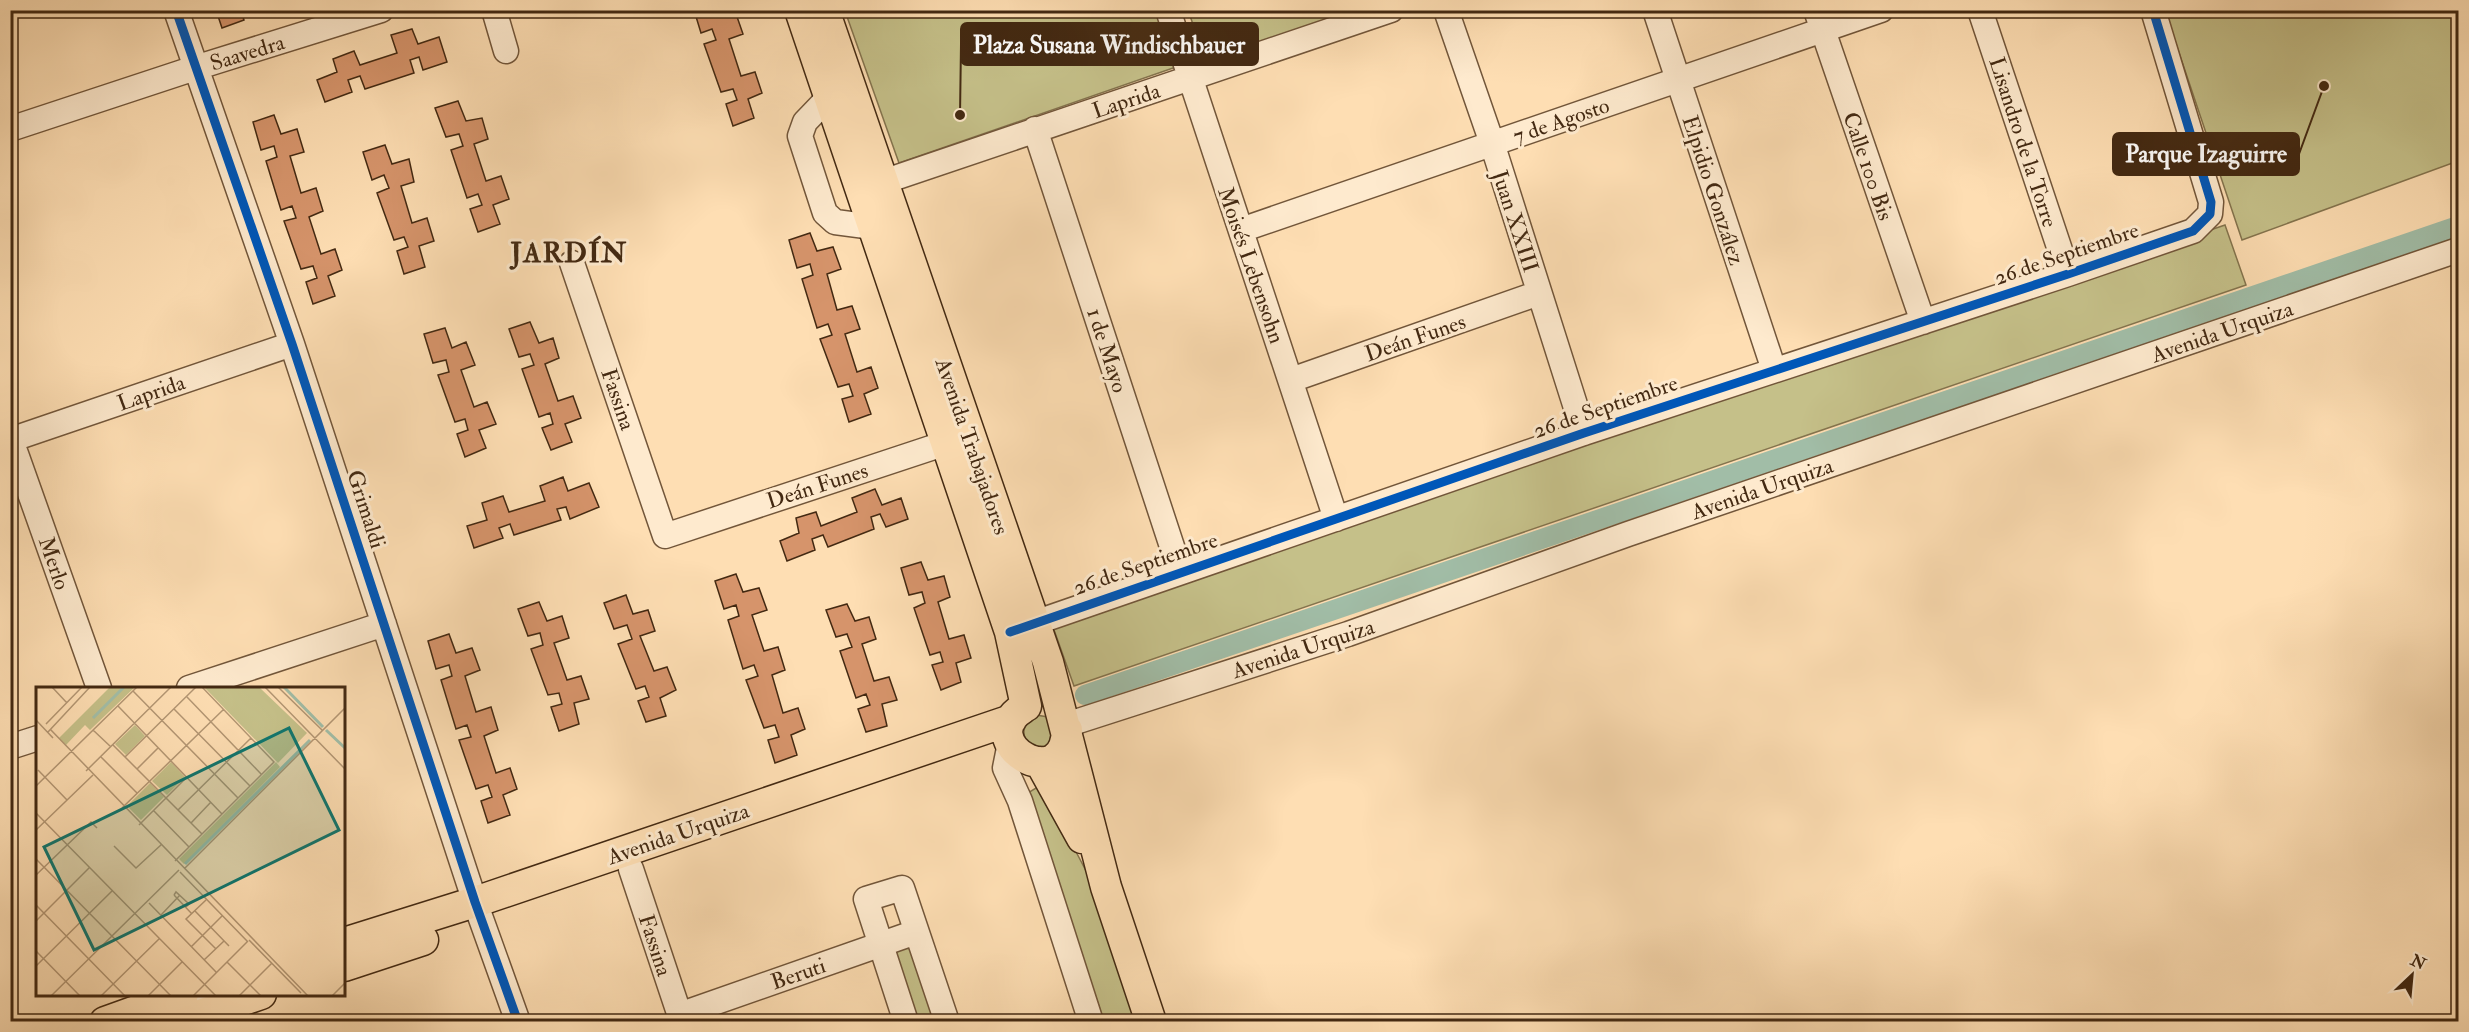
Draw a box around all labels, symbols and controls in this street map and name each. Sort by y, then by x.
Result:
callout: Plaza Susana Windischbauer [961,23,1258,65]
street label: Saavedra [207,28,289,78]
text: Plaza Susana Windischbauer [973,30,1246,61]
street label: Lisandro de la Torre [1982,54,2064,231]
street label: Laprida [1089,77,1165,126]
street label: 7 de Agosto [1510,91,1613,150]
street label: Calle 100 Bis [1836,108,1900,224]
street label: Elpidio González [1675,112,1751,269]
callout: Parque Izaguirre [2113,133,2299,175]
text: Parque Izaguirre [2125,139,2287,170]
street label: Juan XXIII [1485,166,1545,276]
street label: Moisés Lebensohn [1211,183,1291,347]
street label: 26 de Septiembre [1990,216,2143,293]
district label: JARDÍN [508,235,628,271]
street label: Avenida Urquiza [2147,294,2298,370]
street label: 1 de Mayo [1080,304,1134,396]
street label: Deán Funes [1361,308,1469,368]
street label: Avenida Trabajadores [928,353,1015,538]
street label: Fassina [594,365,642,435]
street label: Laprida [114,368,190,419]
street label: 26 de Septiembre [1529,369,1682,446]
street label: Avenida Urquiza [1687,451,1838,527]
street label: Deán Funes [763,456,872,515]
street label: Grimaldi [340,467,392,552]
street label: 26 de Septiembre [1069,526,1222,603]
street label: Merlo [32,533,76,594]
street label: Avenida Urquiza [1228,612,1379,685]
inset map [36,687,345,996]
street label: Avenida Urquiza [603,796,754,872]
street label: Fassina [632,911,678,981]
north arrow [2382,945,2442,1005]
text: N [2406,950,2430,975]
street label: Beruti [767,952,830,996]

